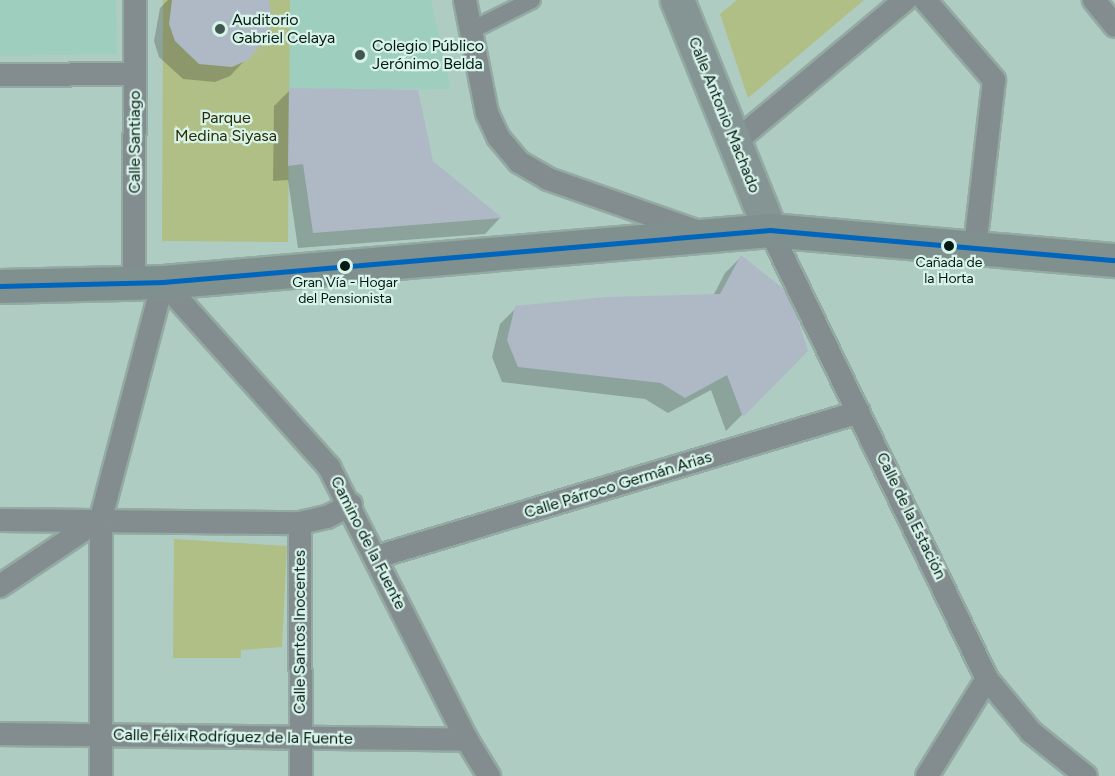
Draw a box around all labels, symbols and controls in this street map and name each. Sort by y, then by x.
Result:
place label: Auditorio Gabriel Celaya [232,10,335,48]
marker: Auditorio Gabriel Celaya [213,22,227,36]
street label: Calle Antonio Machado [684,34,764,196]
place label: Colegio Público Jerónimo Belda [372,36,484,74]
marker: Colegio Público Jerónimo Belda [353,48,367,62]
street label: Calle Santiago [125,91,145,193]
park label: Parque Medina Siyasa [175,108,277,146]
marker: Cañada de la Horta [943,240,955,252]
place label: Cañada de la Horta [916,255,982,288]
marker: Gran Vía - Hogar del Pensionista [339,260,351,272]
place label: Gran Vía - Hogar del Pensionista [292,275,398,308]
street label: Calle Párroco Germán Arias [522,447,714,523]
street label: Calle de la Estación [872,449,950,583]
street label: Camino de la Fuente [326,473,410,613]
street label: Calle Santos Inocentes [290,550,310,714]
street label: Calle Félix Rodríguez de la Fuente [113,725,353,749]

